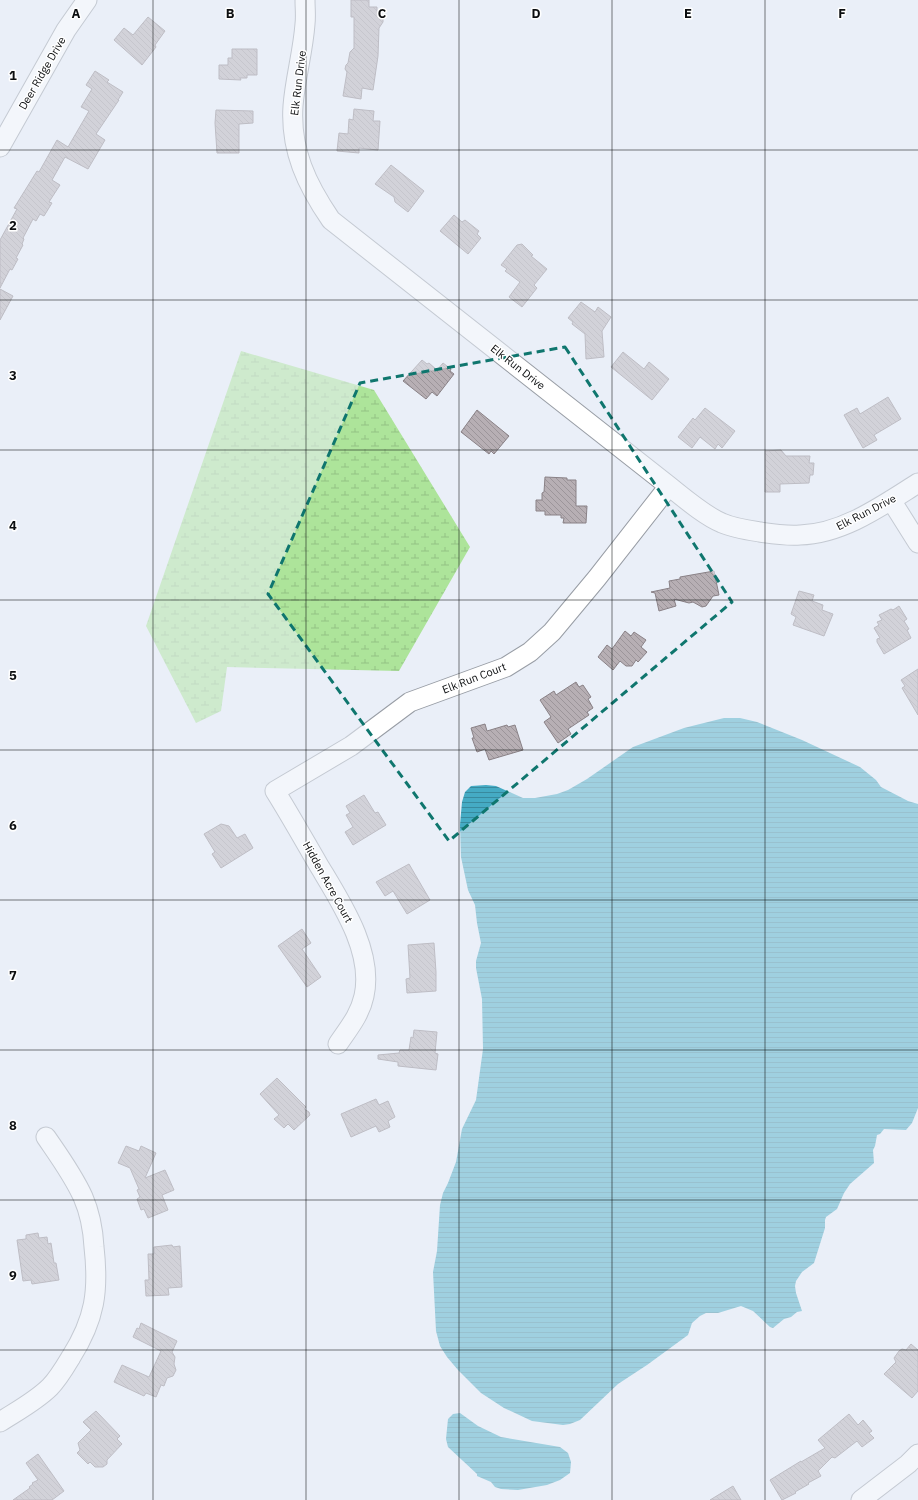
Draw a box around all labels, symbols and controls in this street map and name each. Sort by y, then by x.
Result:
text: A [72,5,81,22]
text: B [226,5,235,22]
text: C [378,5,387,22]
text: D [531,5,541,22]
text: E [684,5,692,22]
text: F [838,5,846,22]
street label: Deer Ridge Drive [15,34,69,112]
street label: Elk Run Drive [287,50,309,116]
text: 1 [9,67,17,84]
text: 2 [9,217,17,234]
street label: Elk Run Drive [488,341,548,393]
text: 3 [9,367,17,384]
street label: Elk Run Drive [834,491,898,533]
text: 4 [9,517,17,534]
street label: Elk Run Court [440,659,508,697]
text: 5 [9,667,17,684]
text: 6 [9,817,17,834]
street label: Hidden Acre Court [300,839,356,925]
text: 7 [9,967,17,984]
text: 8 [9,1117,17,1134]
text: 9 [9,1267,17,1284]

